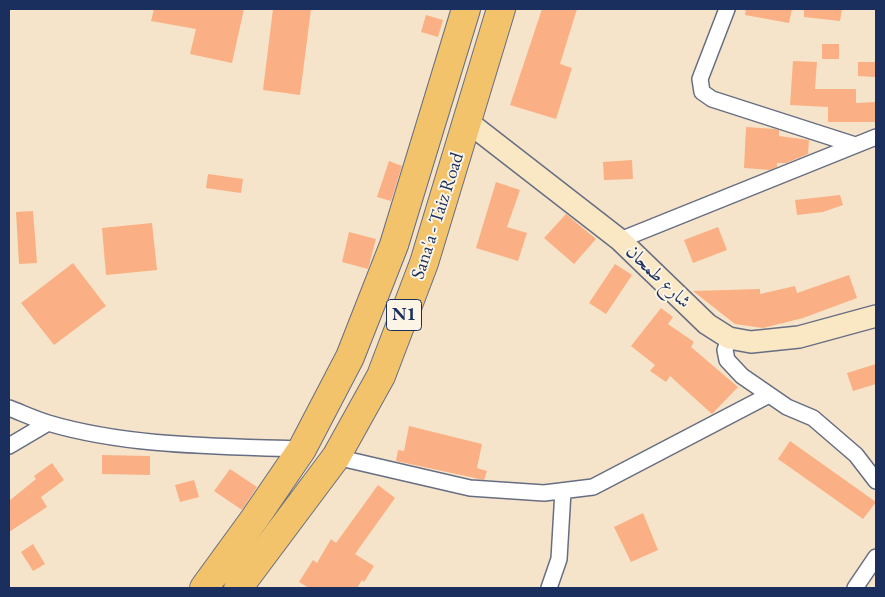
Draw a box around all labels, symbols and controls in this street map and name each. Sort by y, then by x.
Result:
street label: Sana'a - Taiz Road [407,150,469,282]
street label: شارع طمحان [621,240,695,314]
road number: N1 [386,300,422,330]

